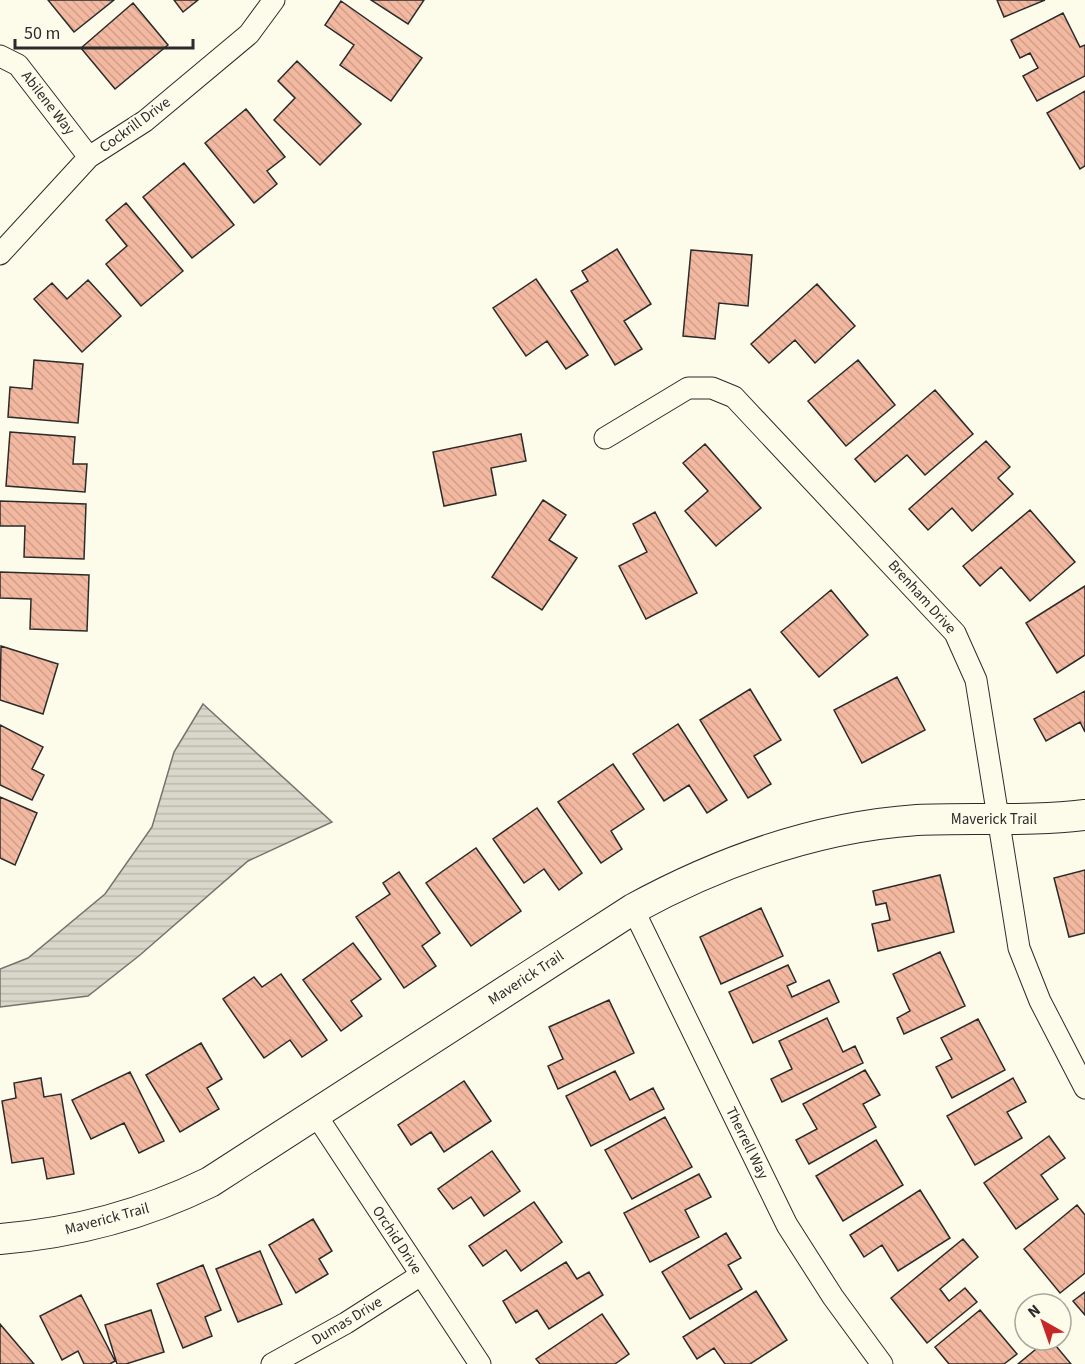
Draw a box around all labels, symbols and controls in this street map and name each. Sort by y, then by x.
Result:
scale bar [15,12,194,50]
text: 50 m [24,21,60,46]
street label: Abilene Way [16,67,80,139]
street label: Cockrill Drive [95,92,175,158]
street label: Brenham Drive [883,555,961,639]
street label: Maverick Trail [951,809,1037,830]
street label: Maverick Trail [484,946,568,1010]
street label: Therrell Way [720,1103,774,1183]
street label: Maverick Trail [63,1198,152,1240]
street label: Orchid Drive [367,1202,427,1278]
street label: Dumas Drive [308,1292,386,1350]
north arrow [1013,1292,1073,1352]
text: N [1023,1299,1045,1323]

